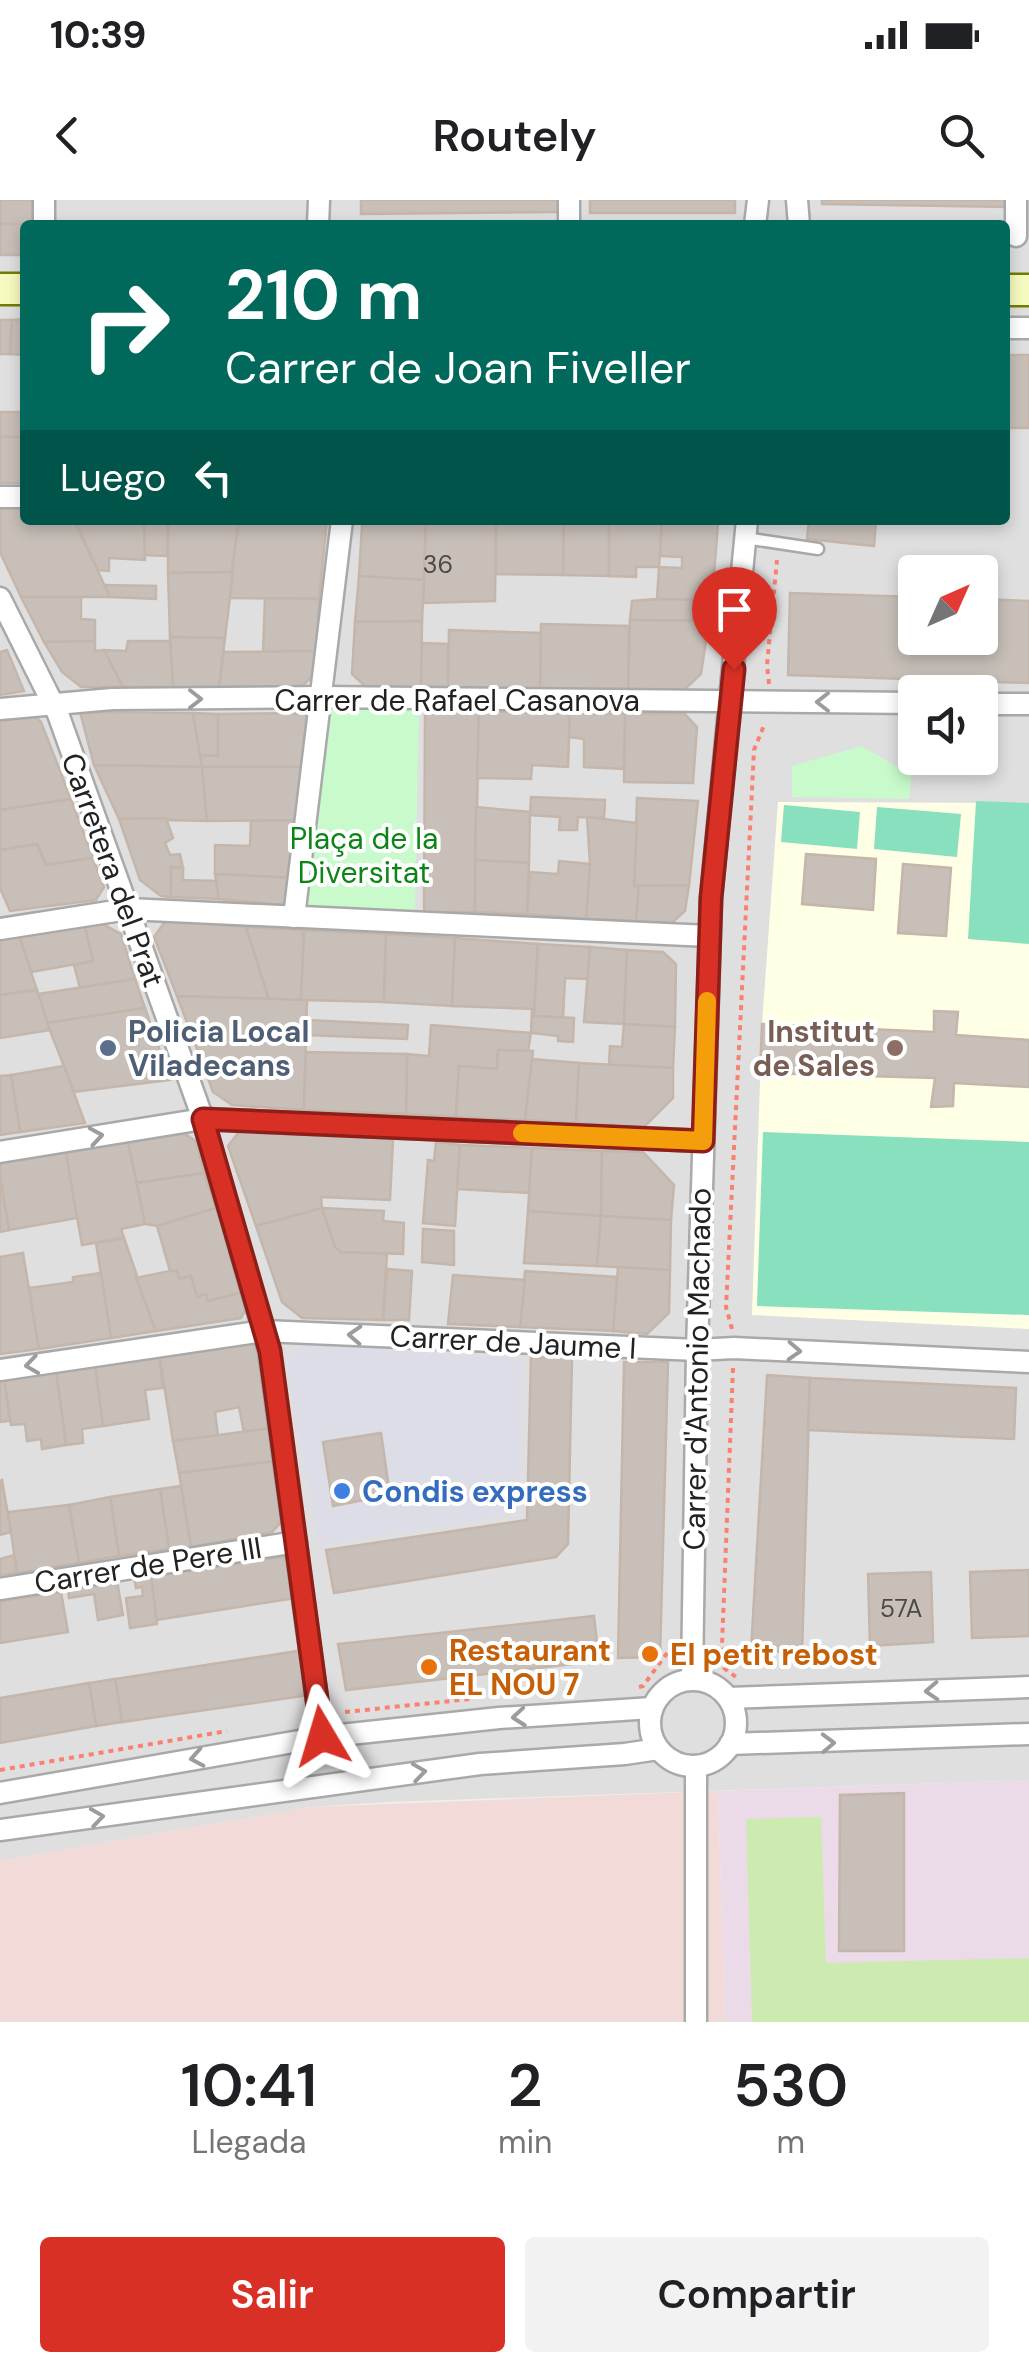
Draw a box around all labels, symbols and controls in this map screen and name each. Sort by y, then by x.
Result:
text: 10:39 [50,10,146,60]
text: Routely [433,106,596,165]
icon: back [40,108,95,163]
icon: search [934,108,989,163]
text: 210 m [225,250,422,341]
icon: right [60,260,190,390]
text: Carrer de Joan Fiveller [225,338,691,397]
icon: left [186,450,241,505]
text: Luego [60,453,166,503]
house number: 36 [423,548,453,581]
north arrow [898,555,998,655]
map controls [898,555,998,775]
pin [692,567,777,670]
icon: arrive [707,582,762,637]
button: sound [898,675,998,775]
street label: Carrer de Rafael Casanova [274,681,640,720]
one-way arrow [188,688,204,710]
one-way arrow [814,692,830,713]
street label: Carretera del Prat [53,748,173,992]
park label: Plaça de la Diversitat [290,819,438,892]
place label: Policia Local Viladecans [128,1012,309,1085]
place label: Institut de Sales [753,1012,875,1085]
marker: Policia Local Viladecans [97,1037,119,1059]
marker: Institut de Sales [884,1037,906,1059]
one-way arrow [88,1127,105,1148]
street label: Carrer d'Antonio Machado [674,1187,720,1551]
street label: Carrer de Jaume I [389,1316,637,1368]
one-way arrow [346,1325,362,1346]
one-way arrow [787,1340,803,1361]
one-way arrow [24,1354,41,1375]
place label: Condis express [362,1472,588,1511]
marker: Condis express [331,1480,353,1502]
street label: Carrer de Pere III [32,1528,264,1602]
house number: 57A [880,1592,922,1625]
place label: Restaurant EL NOU 7 [449,1631,611,1704]
place label: El petit rebost [670,1635,878,1674]
marker: El petit rebost [639,1643,661,1665]
marker: Restaurant EL NOU 7 [418,1656,440,1678]
one-way arrow [923,1680,939,1701]
position arrow [270,1684,374,1788]
one-way arrow [511,1705,527,1727]
one-way arrow [820,1732,836,1753]
one-way arrow [189,1747,206,1768]
one-way arrow [410,1763,427,1784]
one-way arrow [88,1807,105,1828]
text: 10:41 [181,2046,317,2125]
text: 2 [508,2046,542,2125]
text: 530 [733,2046,848,2125]
text: Llegada [192,2121,306,2163]
text: min [498,2121,552,2163]
text: m [776,2121,805,2163]
button: Salir [40,2237,505,2352]
button: Compartir [525,2237,989,2352]

